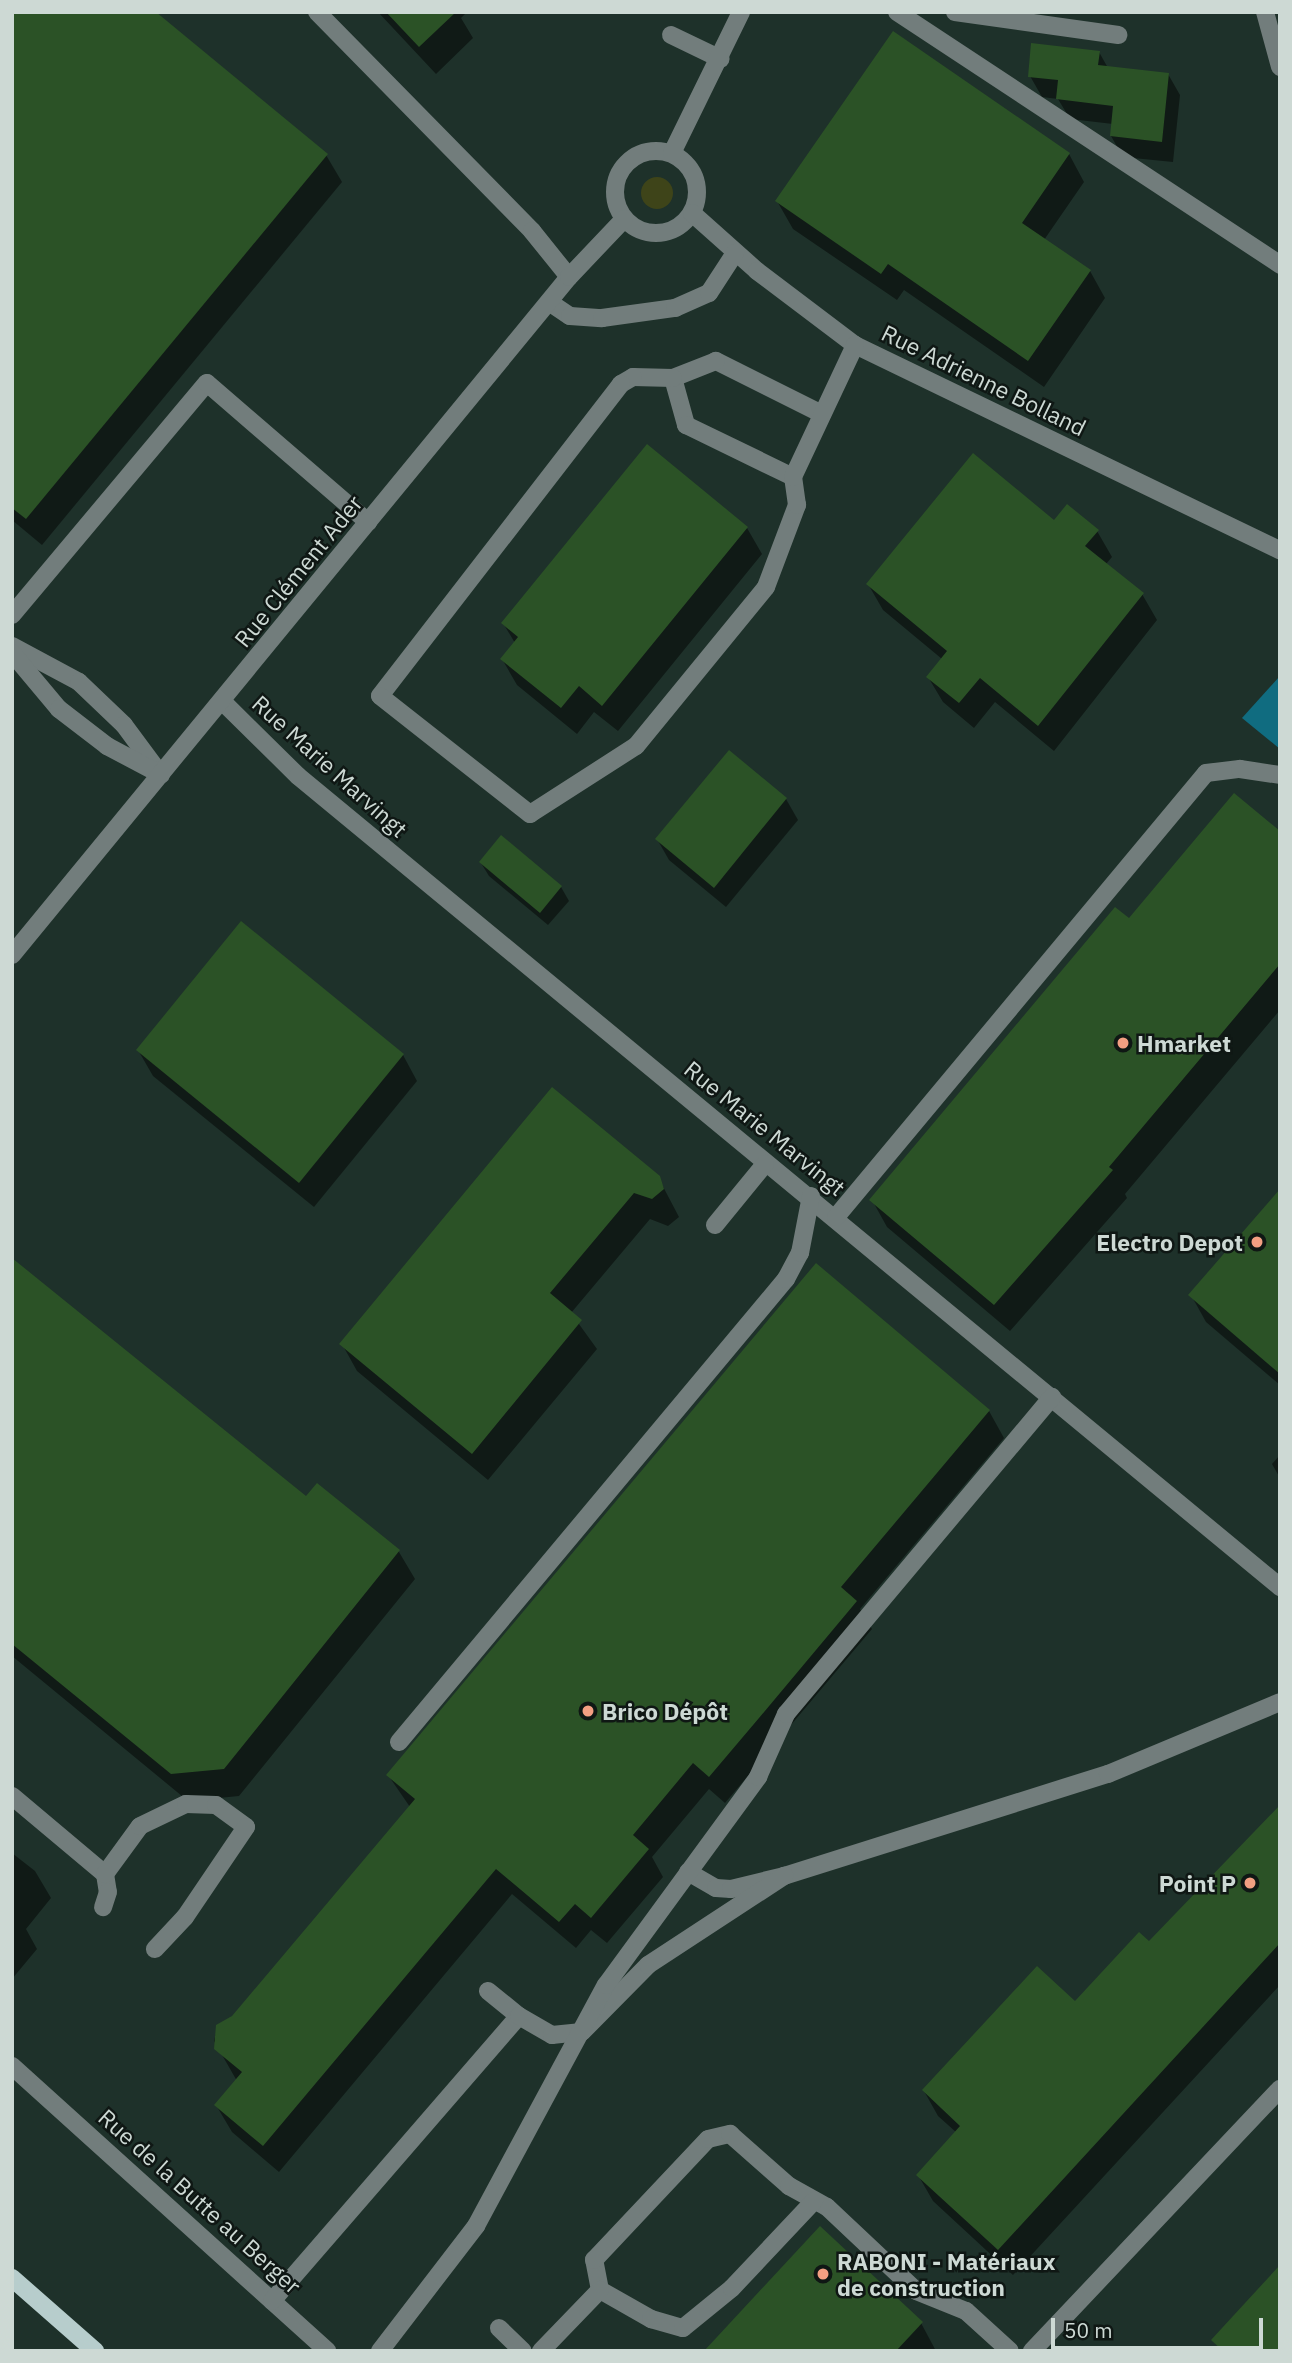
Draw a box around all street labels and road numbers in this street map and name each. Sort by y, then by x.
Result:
street label: Rue Adrienne Bolland [877,319,1091,441]
street label: Rue Clément Ader [228,489,368,653]
street label: Rue Marie Marvingt [247,689,413,843]
street label: Rue Marie Marvingt [679,1055,851,1201]
street label: Rue de la Butte au Berger [93,2103,307,2299]

